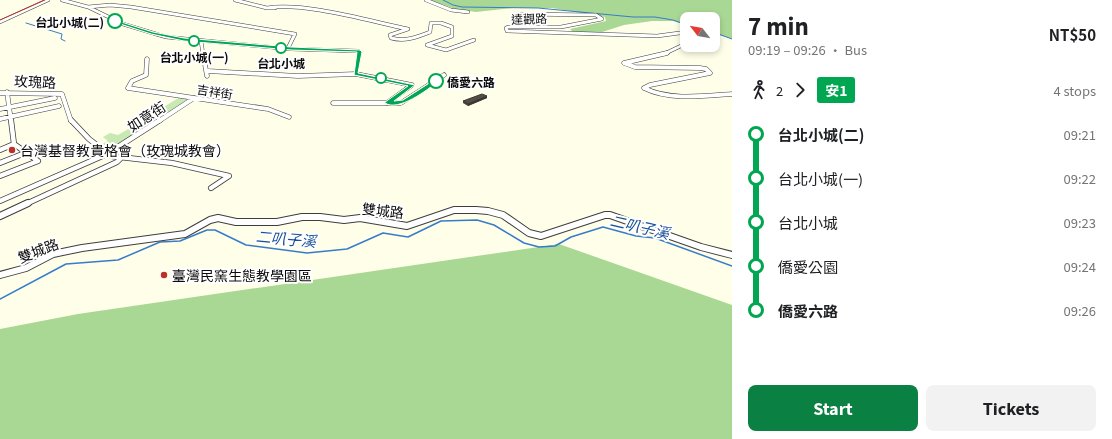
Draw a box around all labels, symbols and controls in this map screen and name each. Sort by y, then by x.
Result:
street label: 達觀路 [511,9,547,27]
text: 7 min [748,9,809,41]
north arrow [680,12,720,52]
map controls [680,12,720,52]
place label: 台北小城(二) [35,13,104,30]
marker: 台北小城(二) [107,13,123,29]
text: NT$50 [1049,24,1096,45]
marker: 台北小城(一) [188,35,200,47]
text: 09:19 – 09:26 · Bus [748,40,867,59]
marker: 台北小城 [275,42,287,54]
place label: 台北小城(一) [159,48,229,65]
place label: 台北小城 [257,54,305,71]
street label: 玫瑰路 [14,70,56,92]
unlabelled marker [375,72,387,84]
marker: 僑愛六路 [428,73,444,89]
place label: 僑愛六路 [447,73,495,90]
icon: walk [748,79,770,101]
icon: forward [789,79,811,101]
street label: 吉祥街 [196,80,234,102]
text: 安1 [825,80,847,100]
text: 2 [776,81,783,100]
text: 4 stops [1053,81,1096,100]
street label: 如意街 [123,96,169,136]
text: 台北小城(二) [778,124,864,145]
text: 09:21 [1064,125,1096,144]
place label: 台灣基督教貴格會（玫瑰城教會） [20,140,230,160]
marker: 台灣基督教貴格會（玫瑰城教會） [7,145,17,155]
text: 台北小城(一) [778,168,863,189]
text: 09:22 [1064,169,1096,188]
street label: 雙城路 [361,198,405,222]
water label: 二叭子溪 [608,209,674,243]
text: 台北小城 [778,212,838,233]
text: 09:23 [1064,213,1096,232]
water label: 二叭子溪 [255,225,319,251]
street label: 雙城路 [15,233,61,267]
text: 僑愛公園 [778,256,838,277]
text: 09:24 [1064,257,1096,276]
place label: 臺灣民窯生態教學園區 [172,265,312,285]
marker: 臺灣民窯生態教學園區 [159,270,169,280]
text: 僑愛六路 [778,300,838,321]
text: 09:26 [1064,301,1096,320]
button: Start [748,385,918,431]
button: Tickets [926,385,1096,431]

